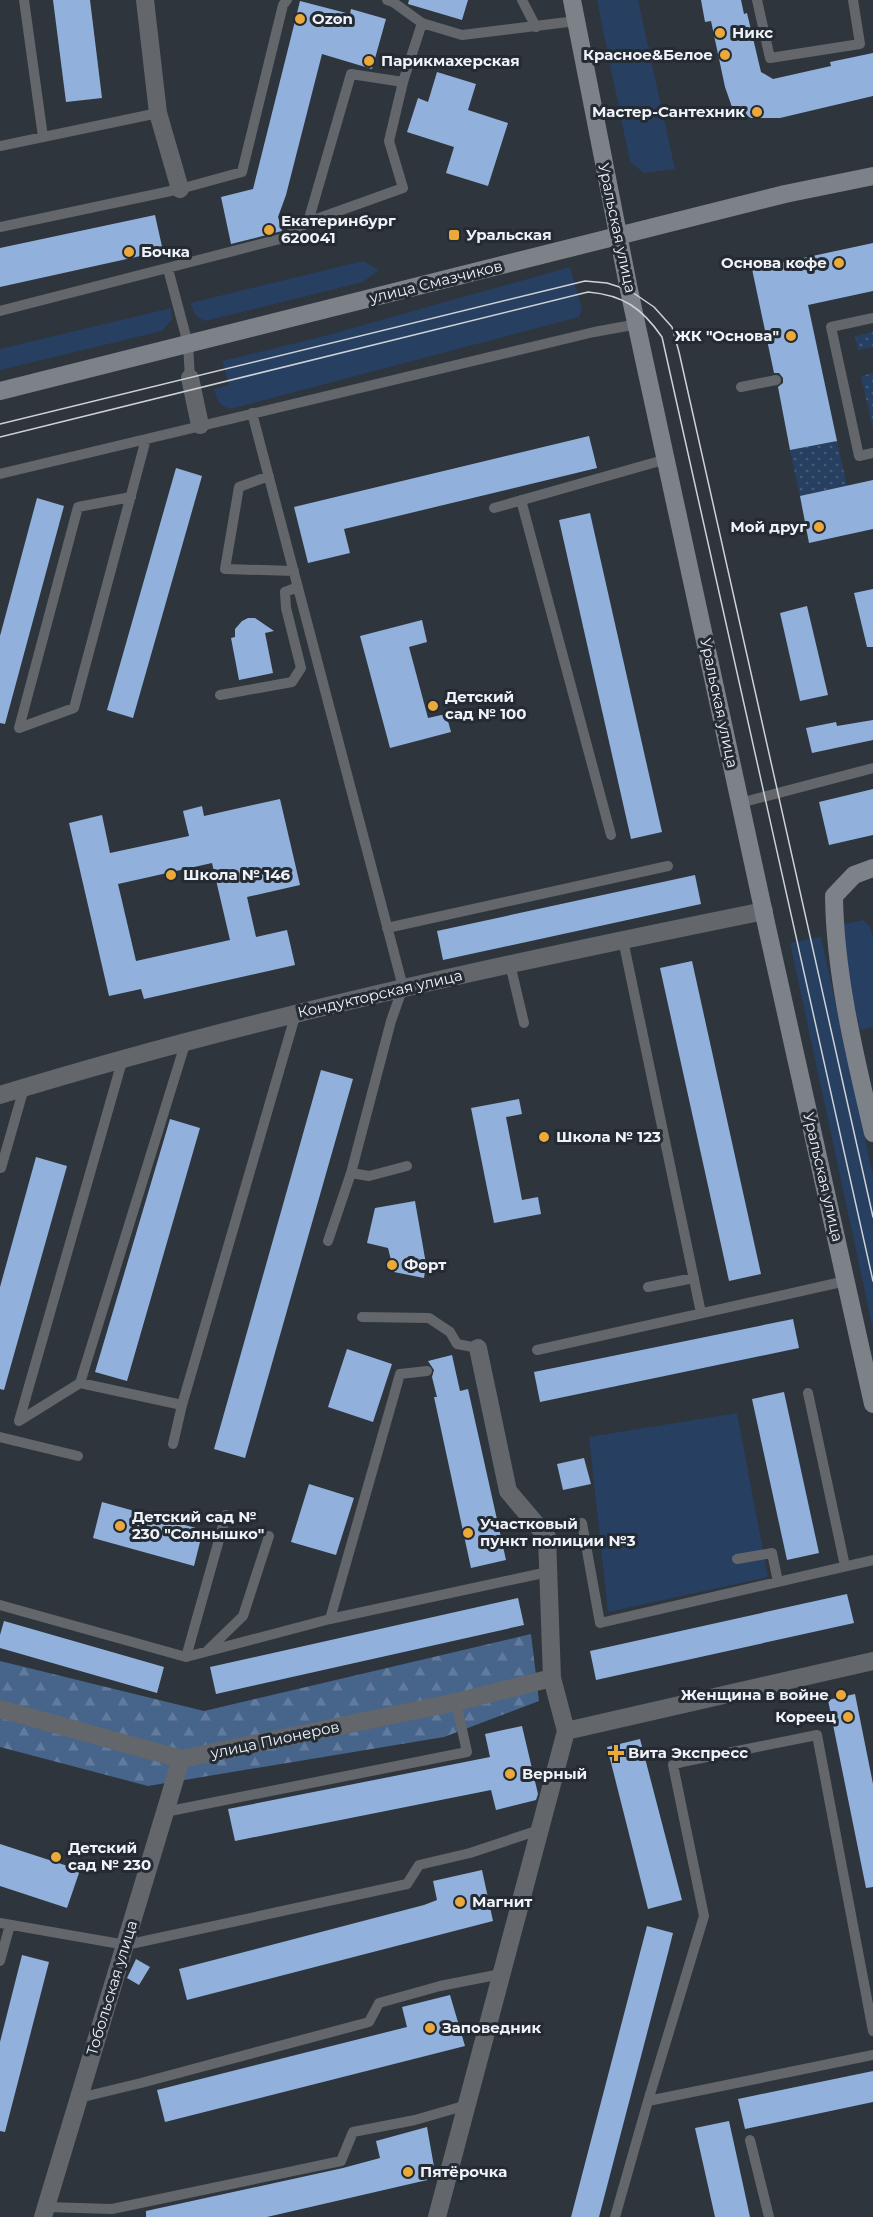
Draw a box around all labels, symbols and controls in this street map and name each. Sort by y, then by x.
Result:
place label: Ozon [312,9,353,28]
marker: Ozon [293,12,307,26]
place label: Никс [732,23,773,42]
marker: Никс [713,26,727,40]
place label: Красное&Белое [583,45,713,64]
marker: Красное&Белое [718,48,732,62]
place label: Парикмахерская [381,51,520,70]
marker: Парикмахерская [362,54,376,68]
place label: Мастер-Сантехник [592,102,745,121]
marker: Мастер-Сантехник [750,105,764,119]
street label: Уральская улица [594,161,641,295]
place label: Екатеринбург 620041 [281,211,396,247]
marker: Екатеринбург 620041 [262,223,276,237]
place label: Уральская [466,225,552,244]
marker: Уральская [447,228,461,242]
place label: Бочка [141,242,190,261]
marker: Бочка [122,245,136,259]
place label: Основа кофе [721,253,827,272]
street label: улица Смазчиков [366,256,504,307]
marker: Основа кофе [832,256,846,270]
place label: ЖК "Основа" [675,326,779,345]
marker: ЖК "Основа" [784,329,798,343]
place label: Мой друг [730,517,807,536]
marker: Мой друг [812,520,826,534]
street label: Уральская улица [696,636,743,770]
place label: Детский сад № 100 [445,687,526,723]
marker: Детский сад № 100 [426,699,440,713]
place label: Школа № 146 [183,865,291,884]
marker: Школа № 146 [164,868,178,882]
street label: Кондукторская улица [296,965,464,1022]
street label: Уральская улица [799,1110,848,1243]
place label: Школа № 123 [556,1127,661,1146]
marker: Школа № 123 [537,1130,551,1144]
place label: Форт [404,1255,446,1274]
marker: Форт [385,1258,399,1272]
place label: Детский сад № 230 "Солнышко" [132,1507,264,1543]
place label: Участковый пункт полиции №3 [480,1514,636,1550]
marker: Детский сад № 230 "Солнышко" [113,1519,127,1533]
marker: Участковый пункт полиции №3 [461,1526,475,1540]
place label: Женщина в войне [681,1685,829,1704]
marker: Женщина в войне [834,1688,848,1702]
place label: Кореец [775,1707,836,1726]
marker: Кореец [841,1710,855,1724]
street label: улица Пионеров [208,1717,341,1763]
place label: Вита Экспресс [628,1743,748,1762]
marker: Вита Экспресс [609,1746,623,1760]
place label: Верный [522,1764,587,1783]
marker: Верный [503,1767,517,1781]
place label: Детский сад № 230 [68,1838,151,1874]
marker: Детский сад № 230 [49,1850,63,1864]
place label: Магнит [472,1892,532,1911]
marker: Магнит [453,1895,467,1909]
street label: Тобольская улица [82,1918,141,2058]
place label: Заповедник [441,2018,541,2037]
marker: Заповедник [423,2021,437,2035]
place label: Пятёрочка [420,2162,507,2181]
marker: Пятёрочка [401,2165,415,2179]

